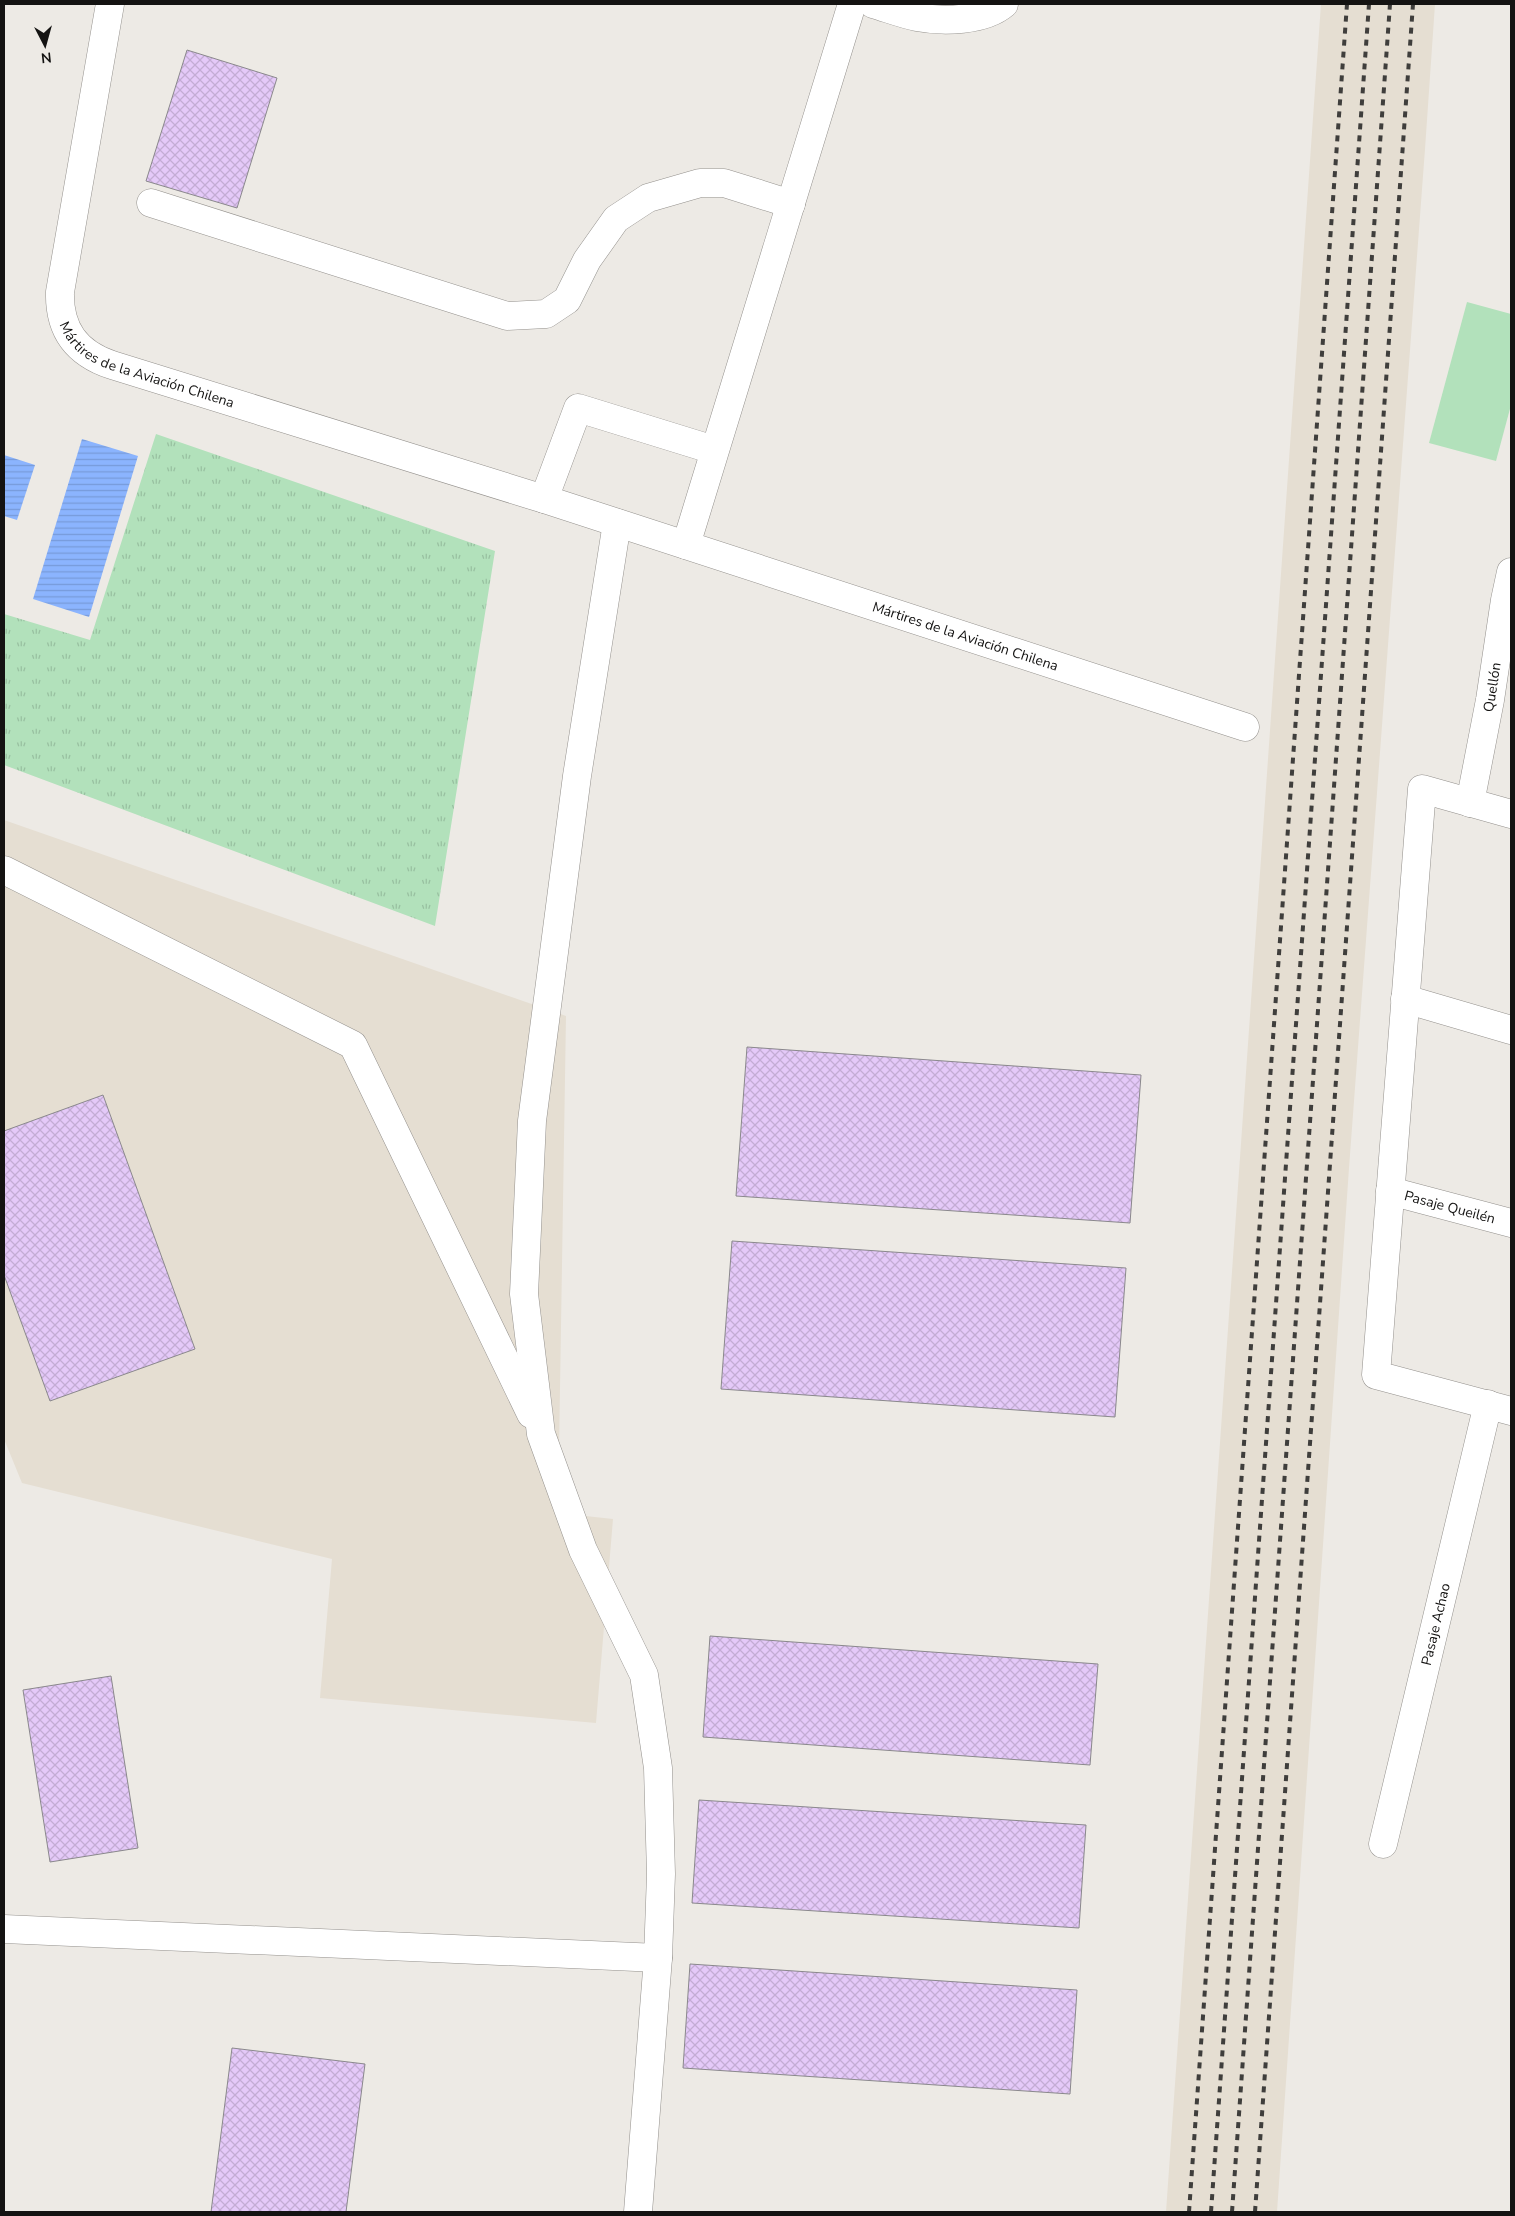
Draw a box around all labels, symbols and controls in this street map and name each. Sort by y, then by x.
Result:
north arrow [20,20,70,70]
text: N [40,47,53,67]
street label: Mártires de la Aviación Chilena [55,318,237,412]
street label: Mártires de la Aviación Chilena [870,597,1061,675]
street label: Quellón [1478,661,1505,714]
street label: Pasaje Queilén [1402,1186,1497,1228]
street label: Pasaje Achao [1416,1581,1455,1667]

